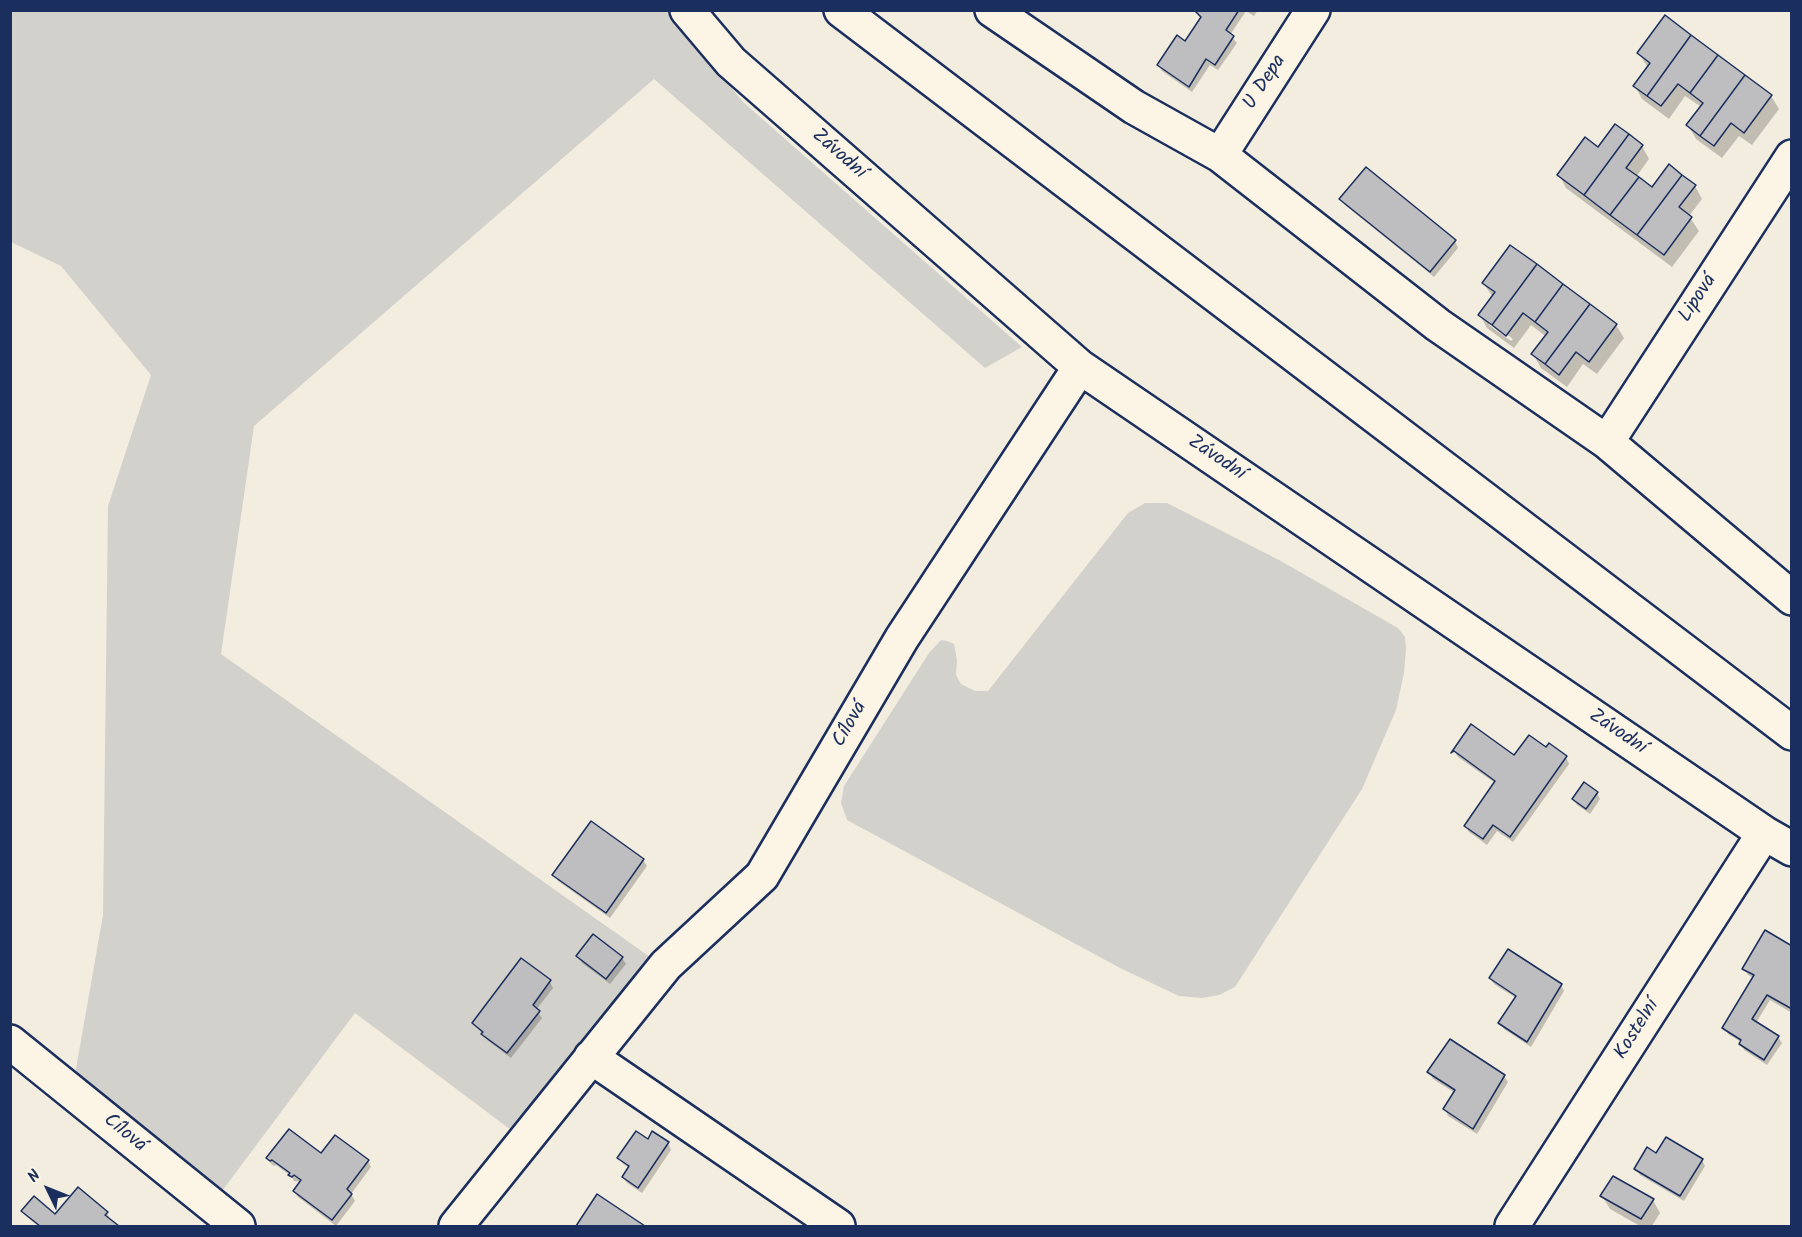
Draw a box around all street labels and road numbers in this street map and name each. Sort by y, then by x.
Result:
street label: U Depa [1239,51,1293,115]
street label: Závodní [806,125,870,185]
street label: Lipová [1675,271,1723,327]
street label: Závodní [1182,431,1250,487]
street label: Cílová [828,698,874,752]
street label: Závodní [1583,705,1651,761]
street label: Kostelní [1610,995,1666,1065]
street label: Cílová [98,1109,150,1159]

